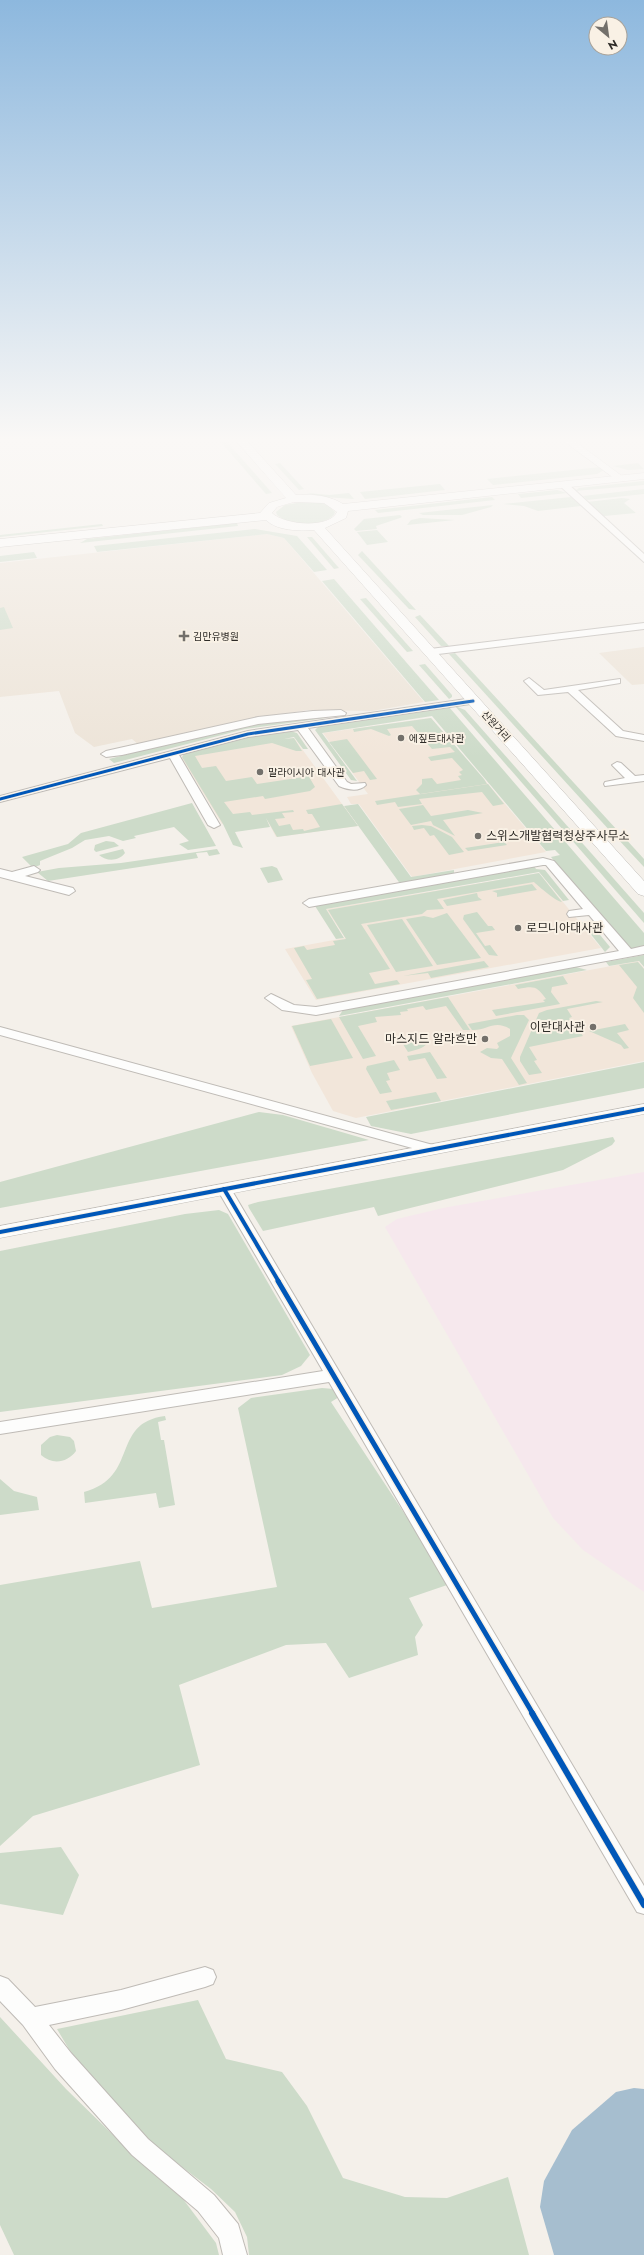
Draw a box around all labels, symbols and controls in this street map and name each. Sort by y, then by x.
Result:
north arrow [588,16,628,56]
text: N [605,36,621,54]
place label: 김만유병원 [193,629,239,644]
marker: 김만유병원 [178,630,190,642]
street label: 산원거리 [478,707,514,745]
place label: 에짚트대사관 [409,731,465,746]
marker: 에짚트대사관 [396,733,406,743]
place label: 말라이시아 대사관 [268,765,345,780]
marker: 말라이시아 대사관 [255,767,265,777]
place label: 스위스개발협력청상주사무소 [486,827,630,845]
marker: 스위스개발협력청상주사무소 [473,831,483,841]
place label: 로므니아대사관 [526,919,603,937]
marker: 로므니아대사관 [513,923,523,933]
place label: 이란대사관 [530,1018,585,1036]
marker: 이란대사관 [588,1022,598,1032]
place label: 마스지드 알라흐만 [385,1030,477,1048]
marker: 마스지드 알라흐만 [480,1034,490,1044]

